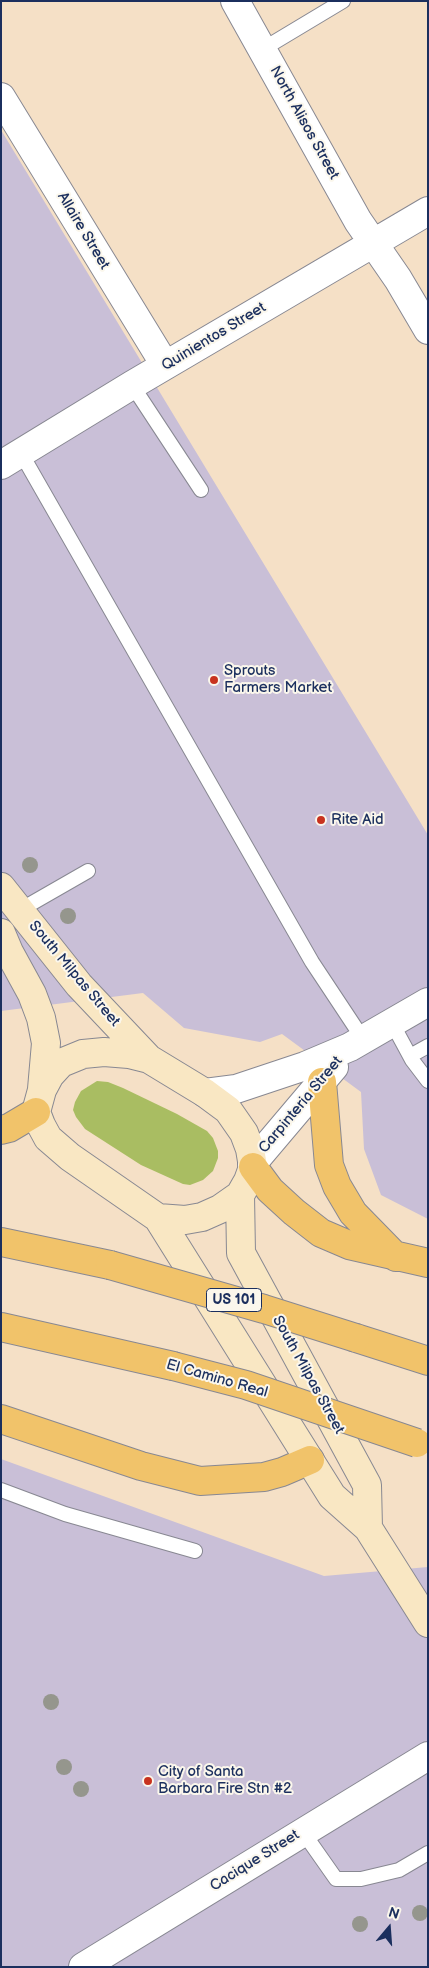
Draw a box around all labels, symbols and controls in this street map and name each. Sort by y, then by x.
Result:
street label: North Alisos Street [265,63,343,183]
street label: Allaire Street [53,189,113,273]
street label: Quinientos Street [159,299,269,375]
place label: Sprouts Farmers Market [224,662,332,697]
marker: Sprouts Farmers Market [208,674,220,686]
place label: Rite Aid [331,811,384,829]
marker: Rite Aid [315,814,327,826]
street label: South Milpas Street [25,918,123,1030]
street label: Carpinteria Street [255,1053,347,1157]
road number: US 101 [206,1288,262,1312]
street label: South Milpas Street [268,1313,348,1437]
street label: El Camino Real [164,1356,270,1402]
place label: City of Santa Barbara Fire Stn #2 [158,1763,292,1798]
marker: City of Santa Barbara Fire Stn #2 [142,1775,154,1787]
street label: Cacique Street [207,1826,303,1896]
north arrow [364,1903,414,1953]
text: N [386,1904,401,1923]

